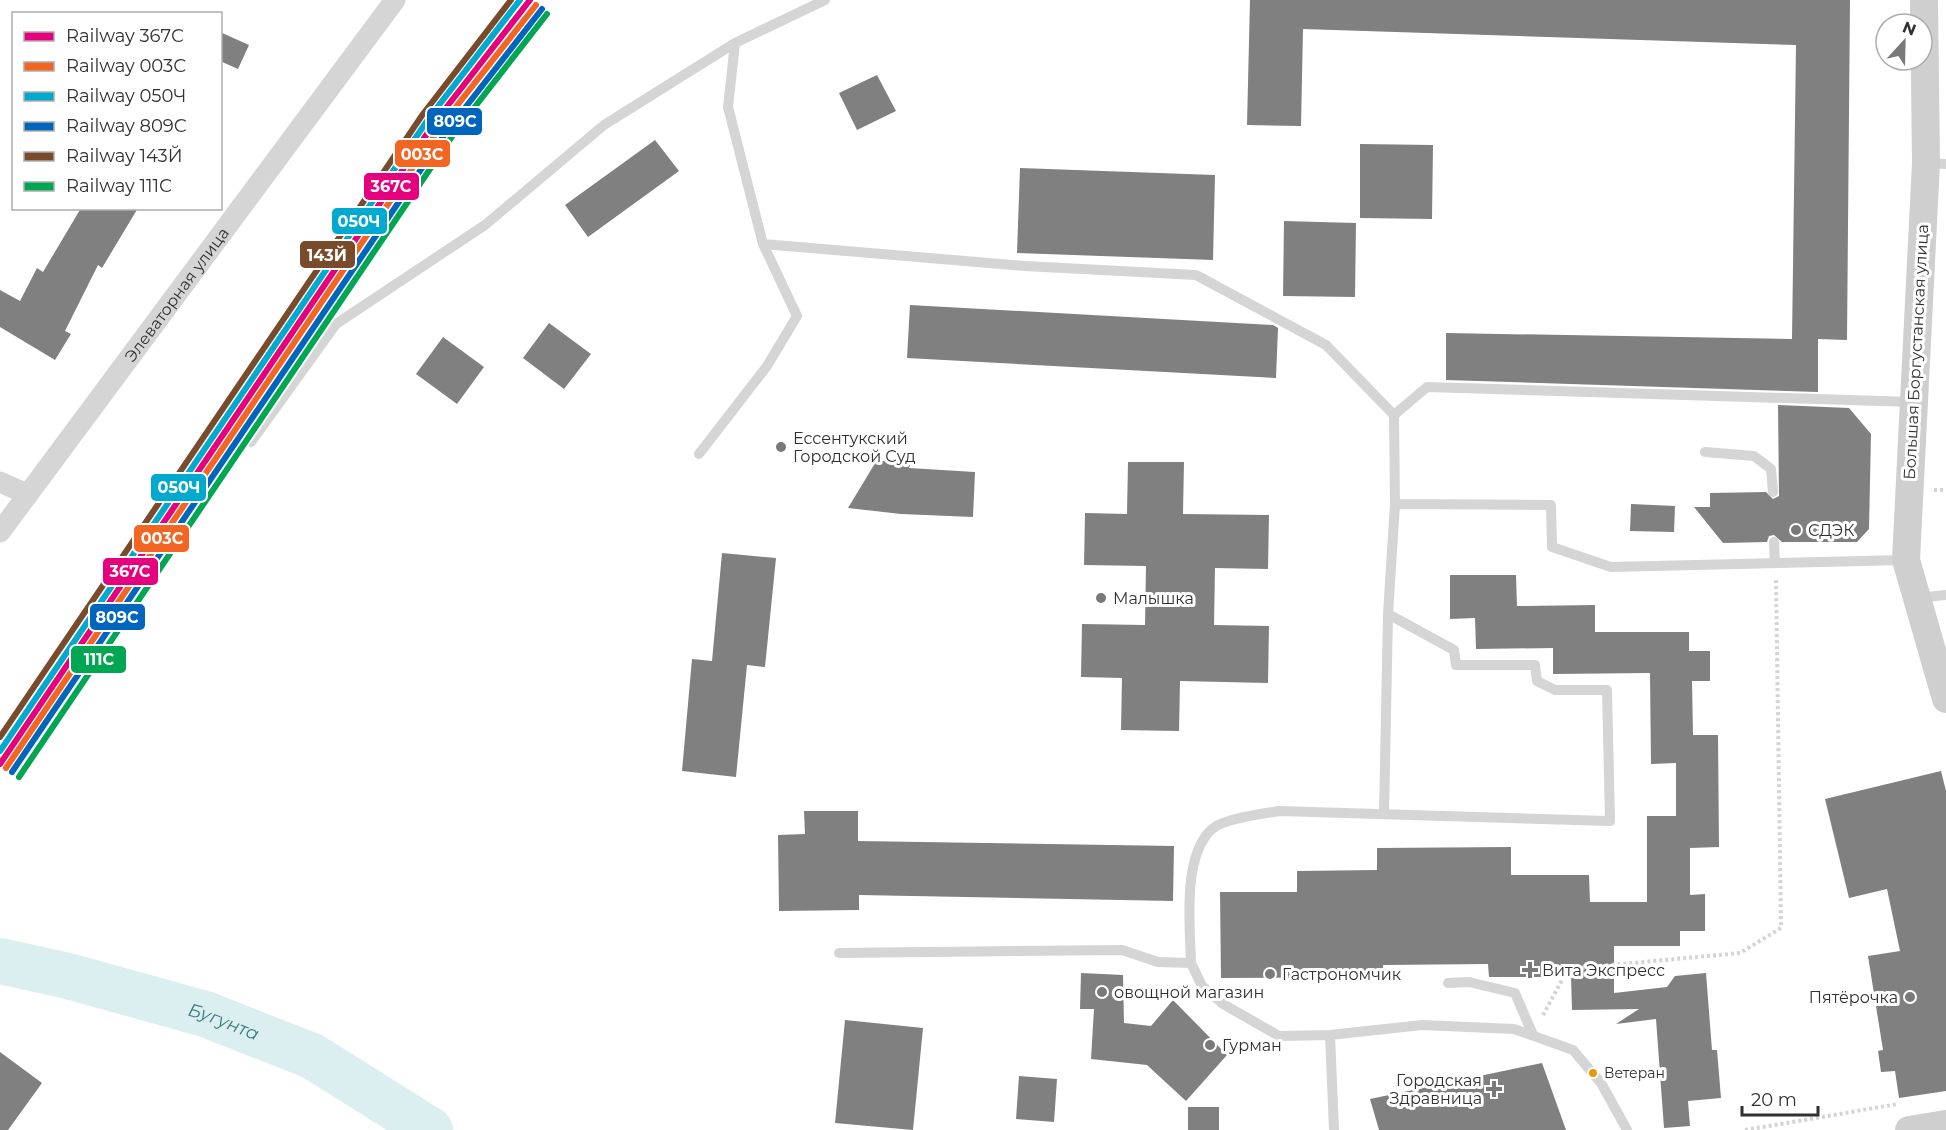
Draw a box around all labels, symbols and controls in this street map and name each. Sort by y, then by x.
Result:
legend [12,12,222,210]
north arrow [1874,12,1934,72]
text: N [1900,17,1919,40]
text: Railway 367С [66,25,184,47]
text: Railway 003С [66,55,186,77]
text: Railway 050Ч [66,85,186,107]
line badge: 809С [426,107,483,136]
text: 809С [433,112,477,131]
text: Railway 809С [66,115,187,137]
line badge: 003С [394,139,451,168]
text: Railway 143Й [66,145,183,167]
text: 003С [401,145,444,164]
line badge: 367С [363,172,420,201]
text: Railway 111С [66,175,172,197]
text: 367С [370,177,412,196]
line badge: 050Ч [331,207,388,235]
text: 050Ч [338,212,380,231]
street label: Элеваторная улица [120,223,233,365]
street label: Большая Боргустанская улица [1900,224,1932,480]
line badge: 143Й [299,240,356,269]
text: 143Й [307,245,347,265]
place label: Ессентукский Городской Суд [793,429,916,466]
marker: Ессентукский Городской Суд [774,440,788,454]
line badge: 050Ч [150,473,207,502]
text: 050Ч [158,478,200,497]
place label: СДЭК [1808,521,1854,540]
marker: СДЭК [1789,523,1803,537]
line badge: 003С [133,524,190,553]
text: 003С [141,529,184,548]
line badge: 367С [102,557,159,586]
text: 367С [109,562,151,581]
place label: Малышка [1113,589,1194,608]
marker: Малышка [1094,591,1108,605]
line badge: 809С [89,603,146,631]
text: 809С [95,608,139,627]
line badge: 111С [70,645,127,674]
text: 111С [84,650,115,669]
place label: Вита Экспресс [1542,961,1665,980]
marker: Вита Экспресс [1523,963,1537,977]
place label: Гастрономчик [1282,965,1402,984]
marker: Гастрономчик [1263,967,1277,981]
place label: овощной магазин [1114,983,1264,1002]
marker: овощной магазин [1095,985,1109,999]
place label: Пятёрочка [1809,988,1898,1007]
marker: Пятёрочка [1903,990,1917,1004]
water label: Бугунта [186,999,262,1045]
place label: Гурман [1222,1036,1282,1055]
marker: Гурман [1203,1038,1217,1052]
place label: Ветеран [1604,1064,1665,1082]
marker: Ветеран [1587,1067,1599,1079]
place label: Городская Здравница [1390,1071,1482,1108]
scale bar [1742,1079,1818,1117]
marker: Городская Здравница [1487,1082,1501,1096]
text: 20 m [1751,1089,1797,1111]

